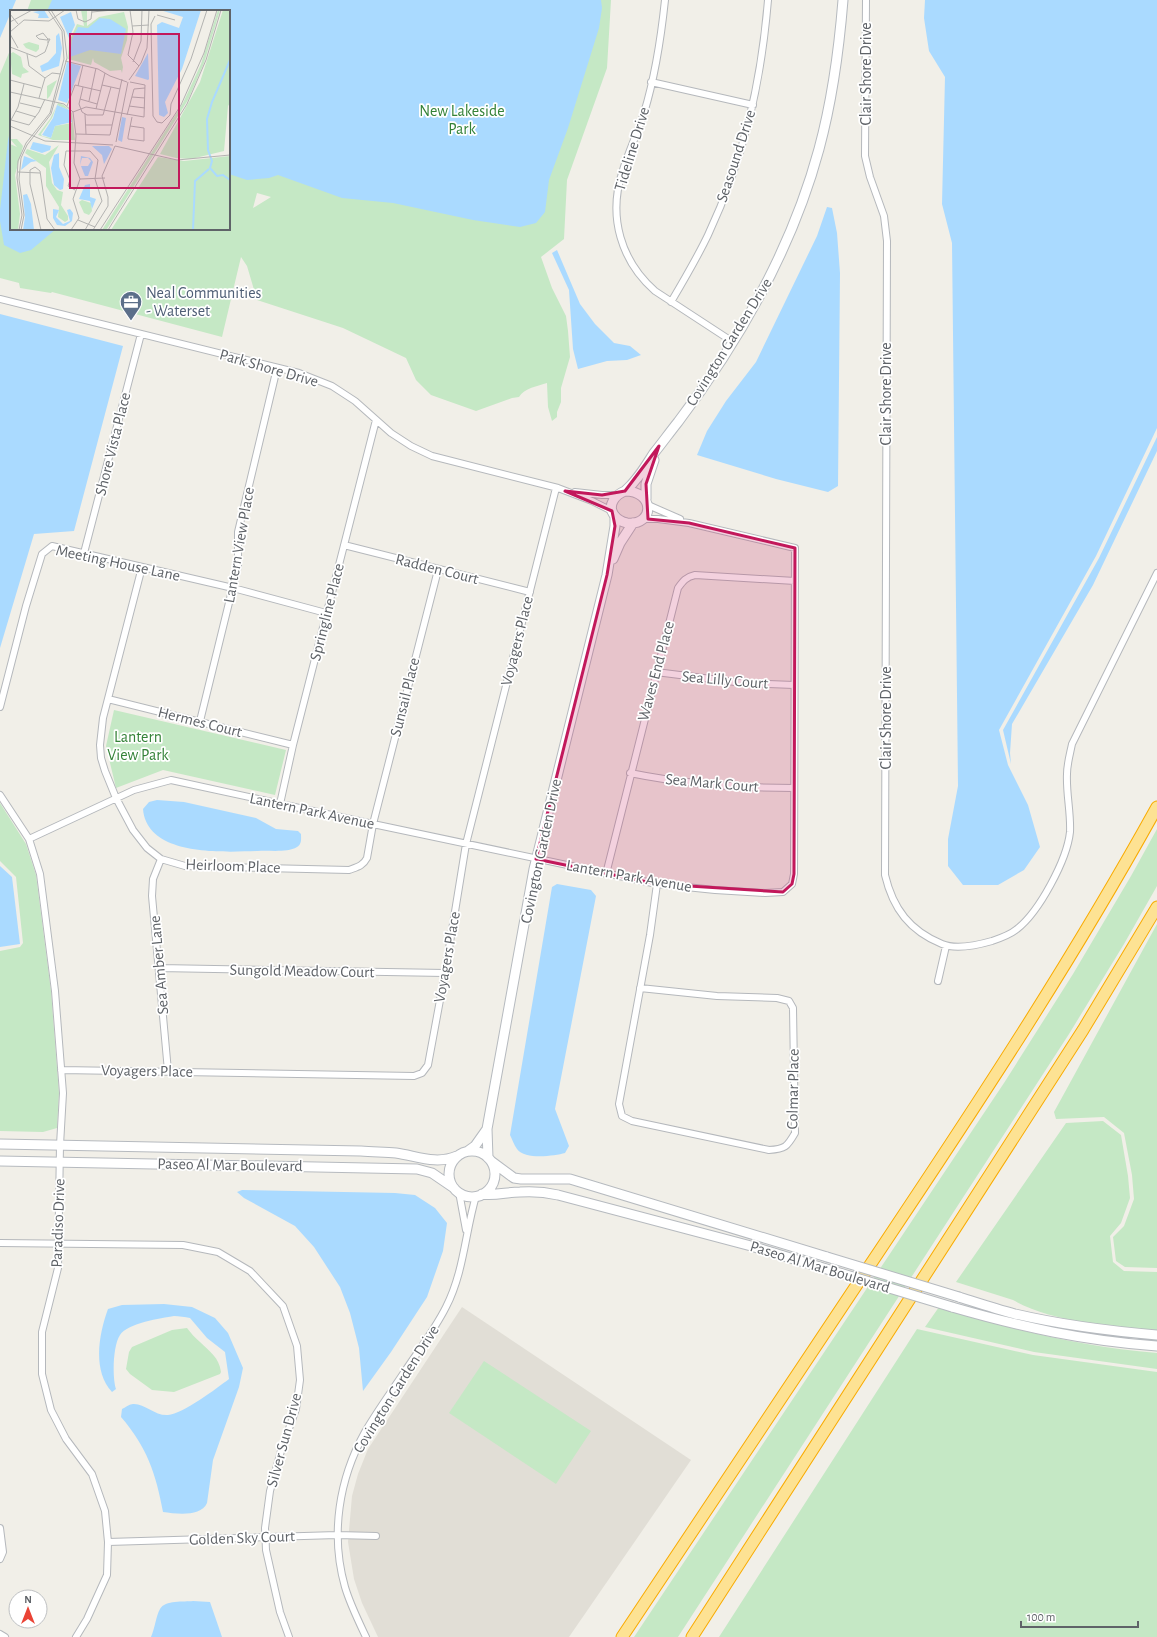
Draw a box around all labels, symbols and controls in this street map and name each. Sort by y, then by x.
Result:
inset map [10,10,230,230]
street label: Clair Shore Drive [858,22,874,126]
park label: New Lakeside Park [419,103,505,137]
street label: Tideline Drive [612,105,652,193]
street label: Seasound Drive [714,108,758,204]
street label: Covington Garden Drive [683,275,775,409]
place label: Neal Communities - Waterset [146,285,262,319]
office icon: Neal Communities - Waterset [118,289,144,322]
street label: Clair Shore Drive [878,342,894,446]
street label: Park Shore Drive [218,346,320,390]
street label: Shore Vista Place [92,391,134,497]
street label: Lantern View Place [221,486,257,604]
street label: Meeting House Lane [54,542,182,584]
street label: Radden Court [394,551,480,587]
street label: Springline Place [307,562,347,662]
street label: Voyagers Place [498,594,537,688]
street label: Waves End Place [635,619,677,723]
street label: Sunsail Place [387,656,423,738]
street label: Clair Shore Drive [878,666,894,770]
street label: Sea Lilly Court [681,668,769,693]
street label: Hermes Court [156,704,244,740]
park label: Lantern View Park [107,729,169,763]
street label: Sea Mark Court [665,771,759,795]
street label: Covington Garden Drive [518,777,564,925]
street label: Lantern Park Avenue [248,790,376,832]
street label: Heirloom Place [185,856,281,876]
street label: Lantern Park Avenue [565,857,693,895]
street label: Voyagers Place [431,910,464,1004]
street label: Sea Amber Lane [147,915,171,1015]
street label: Sungold Meadow Court [229,962,375,980]
street label: Colmar Place [784,1048,802,1130]
street label: Voyagers Place [101,1062,193,1081]
street label: Paseo Al Mar Boulevard [157,1156,303,1174]
street label: Paradiso Drive [48,1178,68,1268]
street label: Paseo Al Mar Boulevard [748,1238,892,1296]
street label: Covington Garden Drive [350,1322,442,1456]
street label: Silver Sun Drive [264,1391,304,1489]
street label: Golden Sky Court [189,1528,295,1549]
north arrow [8,1589,48,1629]
text: N [24,1594,32,1605]
scale bar [1021,1603,1138,1629]
text: 100 m [1027,1611,1055,1623]

